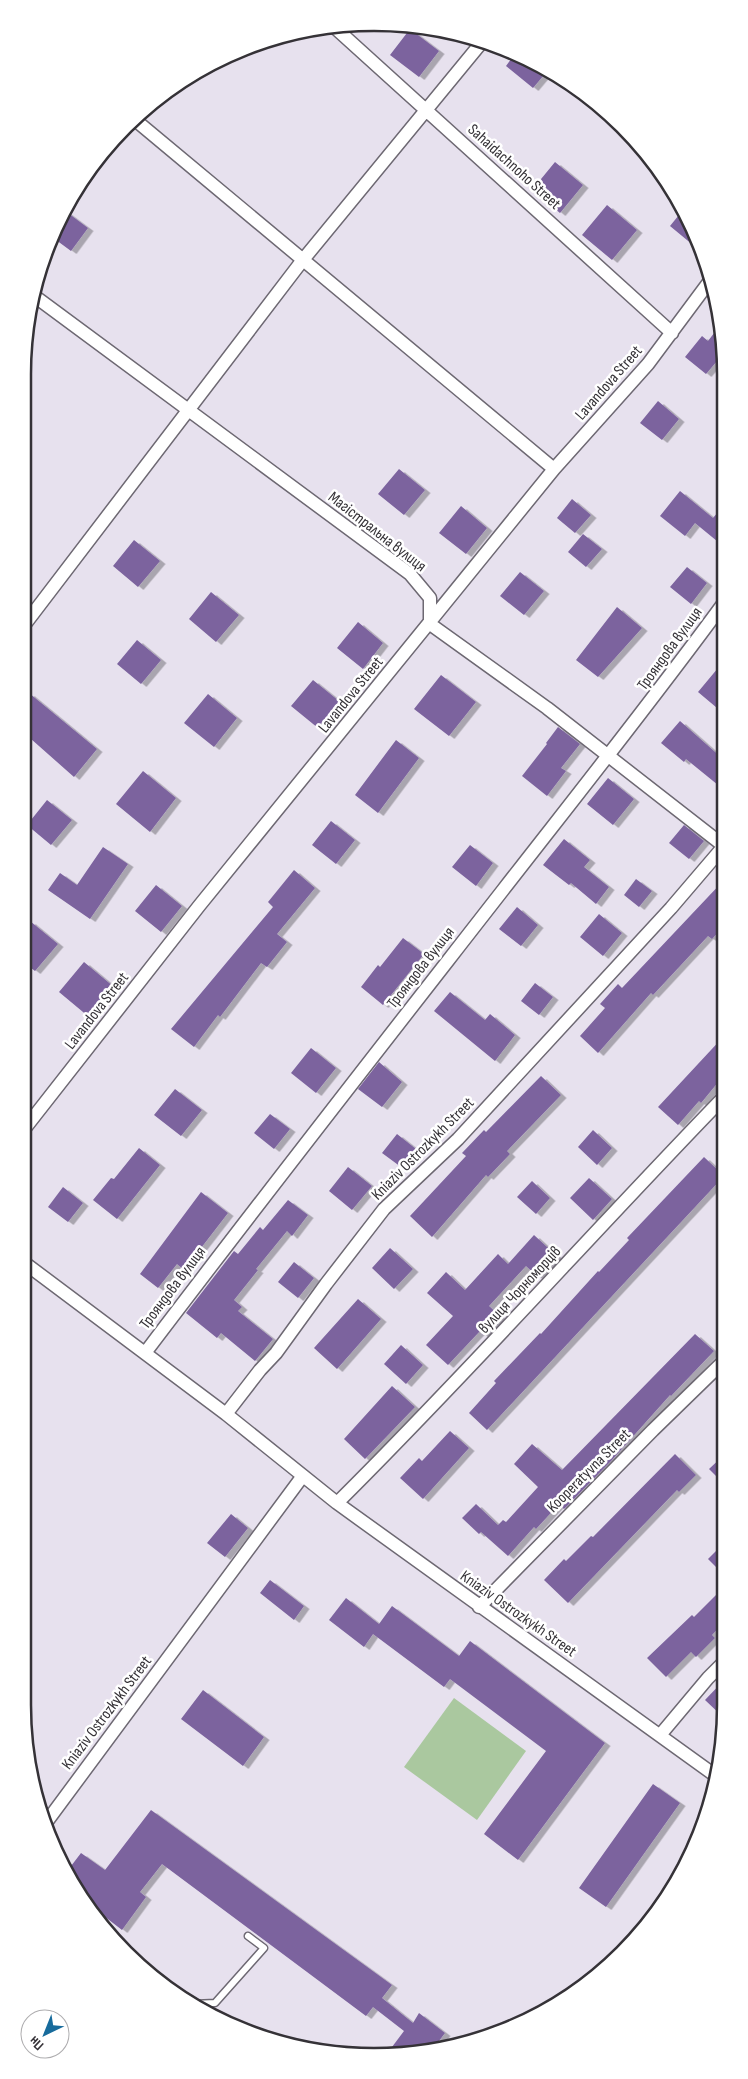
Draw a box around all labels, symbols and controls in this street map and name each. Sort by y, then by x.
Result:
street label: Sahaidachnoho Street [464,120,564,214]
street label: Lavandova Street [571,342,647,424]
street label: Магістральна вулиця [324,488,430,576]
street label: Трояндова вулиця [633,604,707,694]
street label: Lavandova Street [315,653,388,737]
street label: Трояндова вулиця [383,923,459,1013]
street label: Lavandova Street [61,969,133,1053]
street label: Kniaziv Ostrozkykh Street [368,1094,478,1204]
street label: вулиця Чорноморців [475,1242,565,1338]
street label: Трояндова вулиця [136,1243,210,1333]
street label: Kooperatyvna Street [543,1425,635,1517]
street label: Kniaziv Ostrozkykh Street [456,1567,580,1661]
street label: Kniaziv Ostrozkykh Street [58,1652,156,1774]
north arrow [20,2009,70,2059]
text: Пн [26,2032,47,2054]

